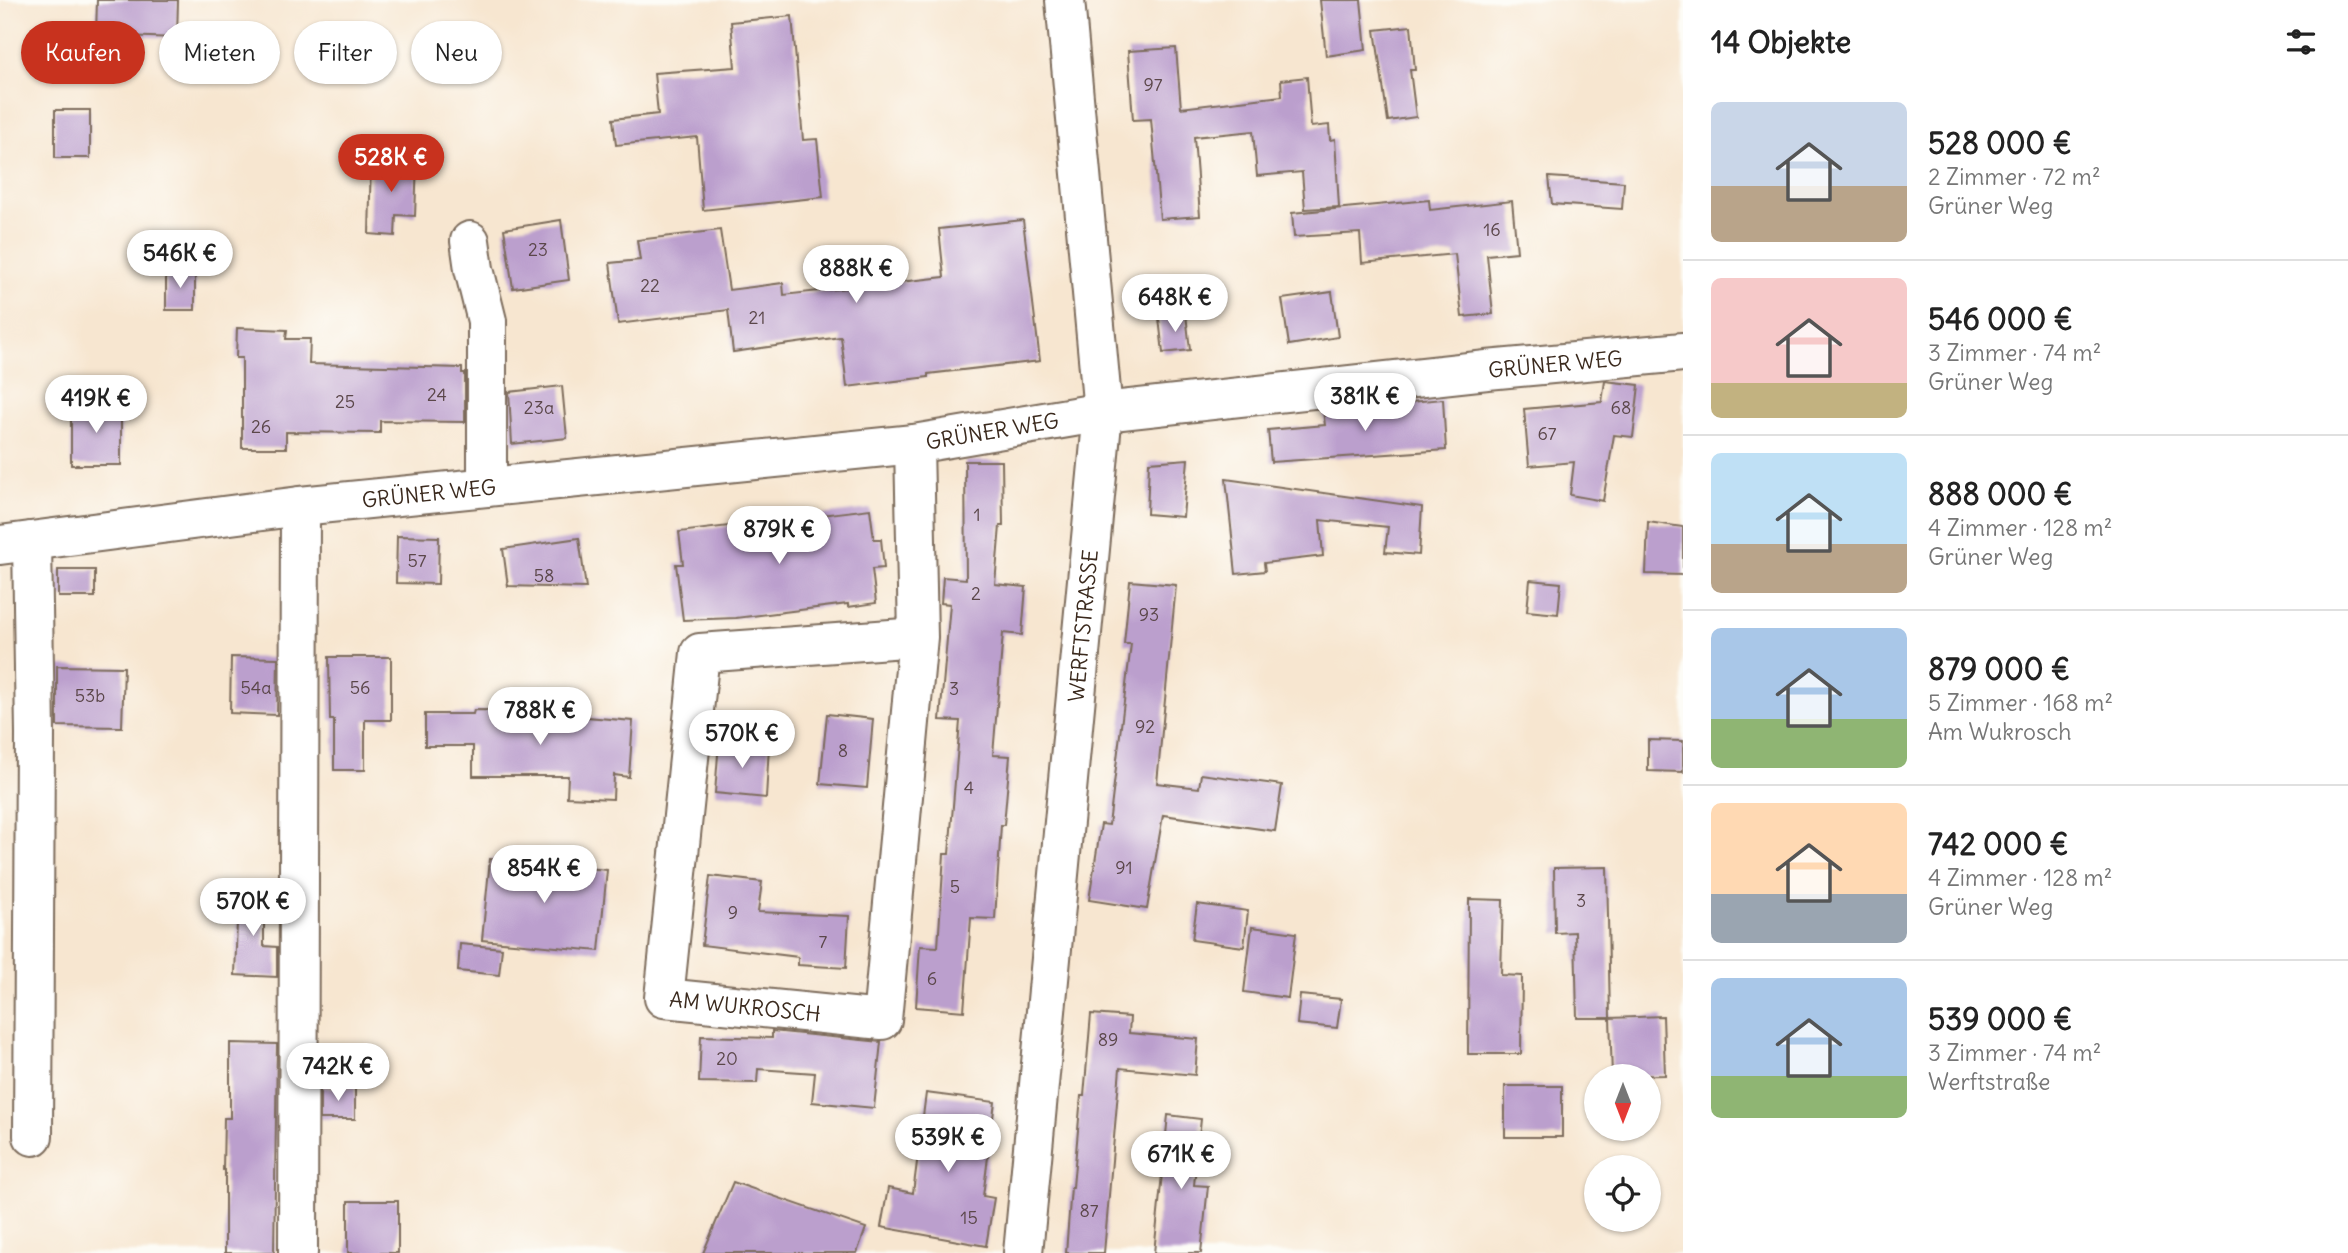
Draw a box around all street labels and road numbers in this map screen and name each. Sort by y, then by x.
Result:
street label: GRÜNER WEG [1487,344,1623,383]
street label: GRÜNER WEG [924,406,1061,455]
street label: GRÜNER WEG [361,473,497,513]
street label: WERFTSTRASSE [1062,548,1103,703]
street label: AM WUKROSCH [668,985,822,1027]

